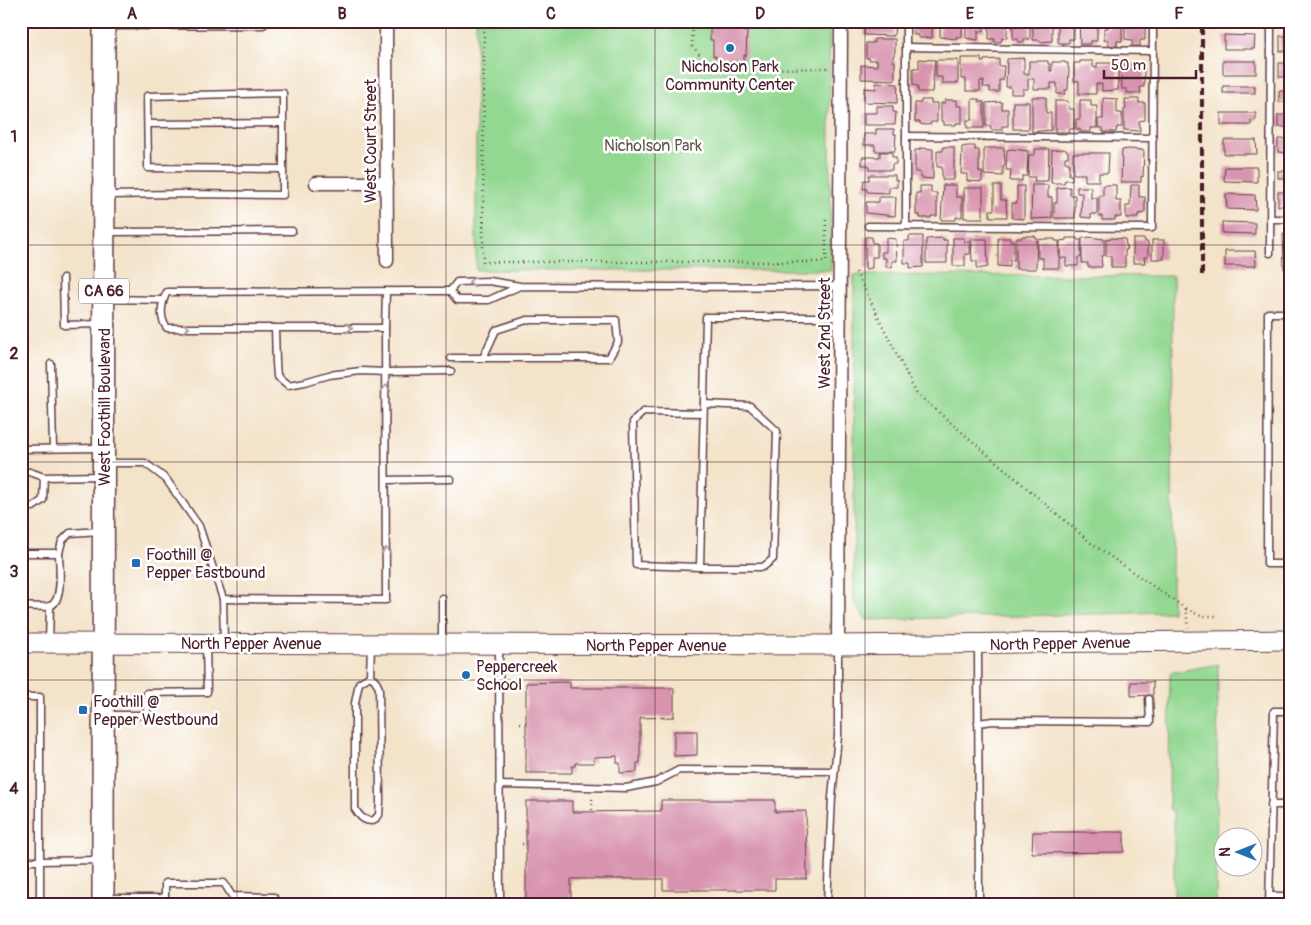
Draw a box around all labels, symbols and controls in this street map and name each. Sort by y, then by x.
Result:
text: A [127,4,138,24]
text: B [337,4,347,24]
text: C [546,4,556,24]
text: D [755,4,765,24]
text: E [966,4,975,24]
text: F [1174,4,1184,24]
marker: Nicholson Park Community Center [724,42,736,54]
scale bar [1104,48,1196,80]
text: 50 m [1111,56,1146,75]
place label: Nicholson Park Community Center [665,57,795,95]
street label: West Court Street [361,78,381,203]
text: 1 [11,127,17,147]
park label: Nicholson Park [604,136,702,156]
one-way arrow [467,276,475,287]
street label: West 2nd Street [815,277,835,389]
road number: CA 66 [79,278,129,304]
one-way arrow [183,323,191,333]
one-way arrow [346,323,353,333]
street label: West Foothill Boulevard [95,328,115,486]
text: 2 [10,344,19,364]
one-way arrow [381,384,391,392]
place label: Foothill @ Pepper Eastbound [146,545,266,583]
one-way arrow [381,547,391,554]
marker: Foothill @ Pepper Eastbound [130,557,142,569]
text: 3 [10,562,19,582]
street label: North Pepper Avenue [990,633,1131,655]
street label: North Pepper Avenue [181,634,321,654]
street label: North Pepper Avenue [586,636,726,656]
place label: Peppercreek School [476,657,558,695]
marker: Peppercreek School [460,669,472,681]
place label: Foothill @ Pepper Westbound [93,692,218,730]
marker: Foothill @ Pepper Westbound [77,704,89,716]
text: 4 [9,779,19,799]
north arrow [1214,828,1264,878]
text: N [1217,847,1234,857]

